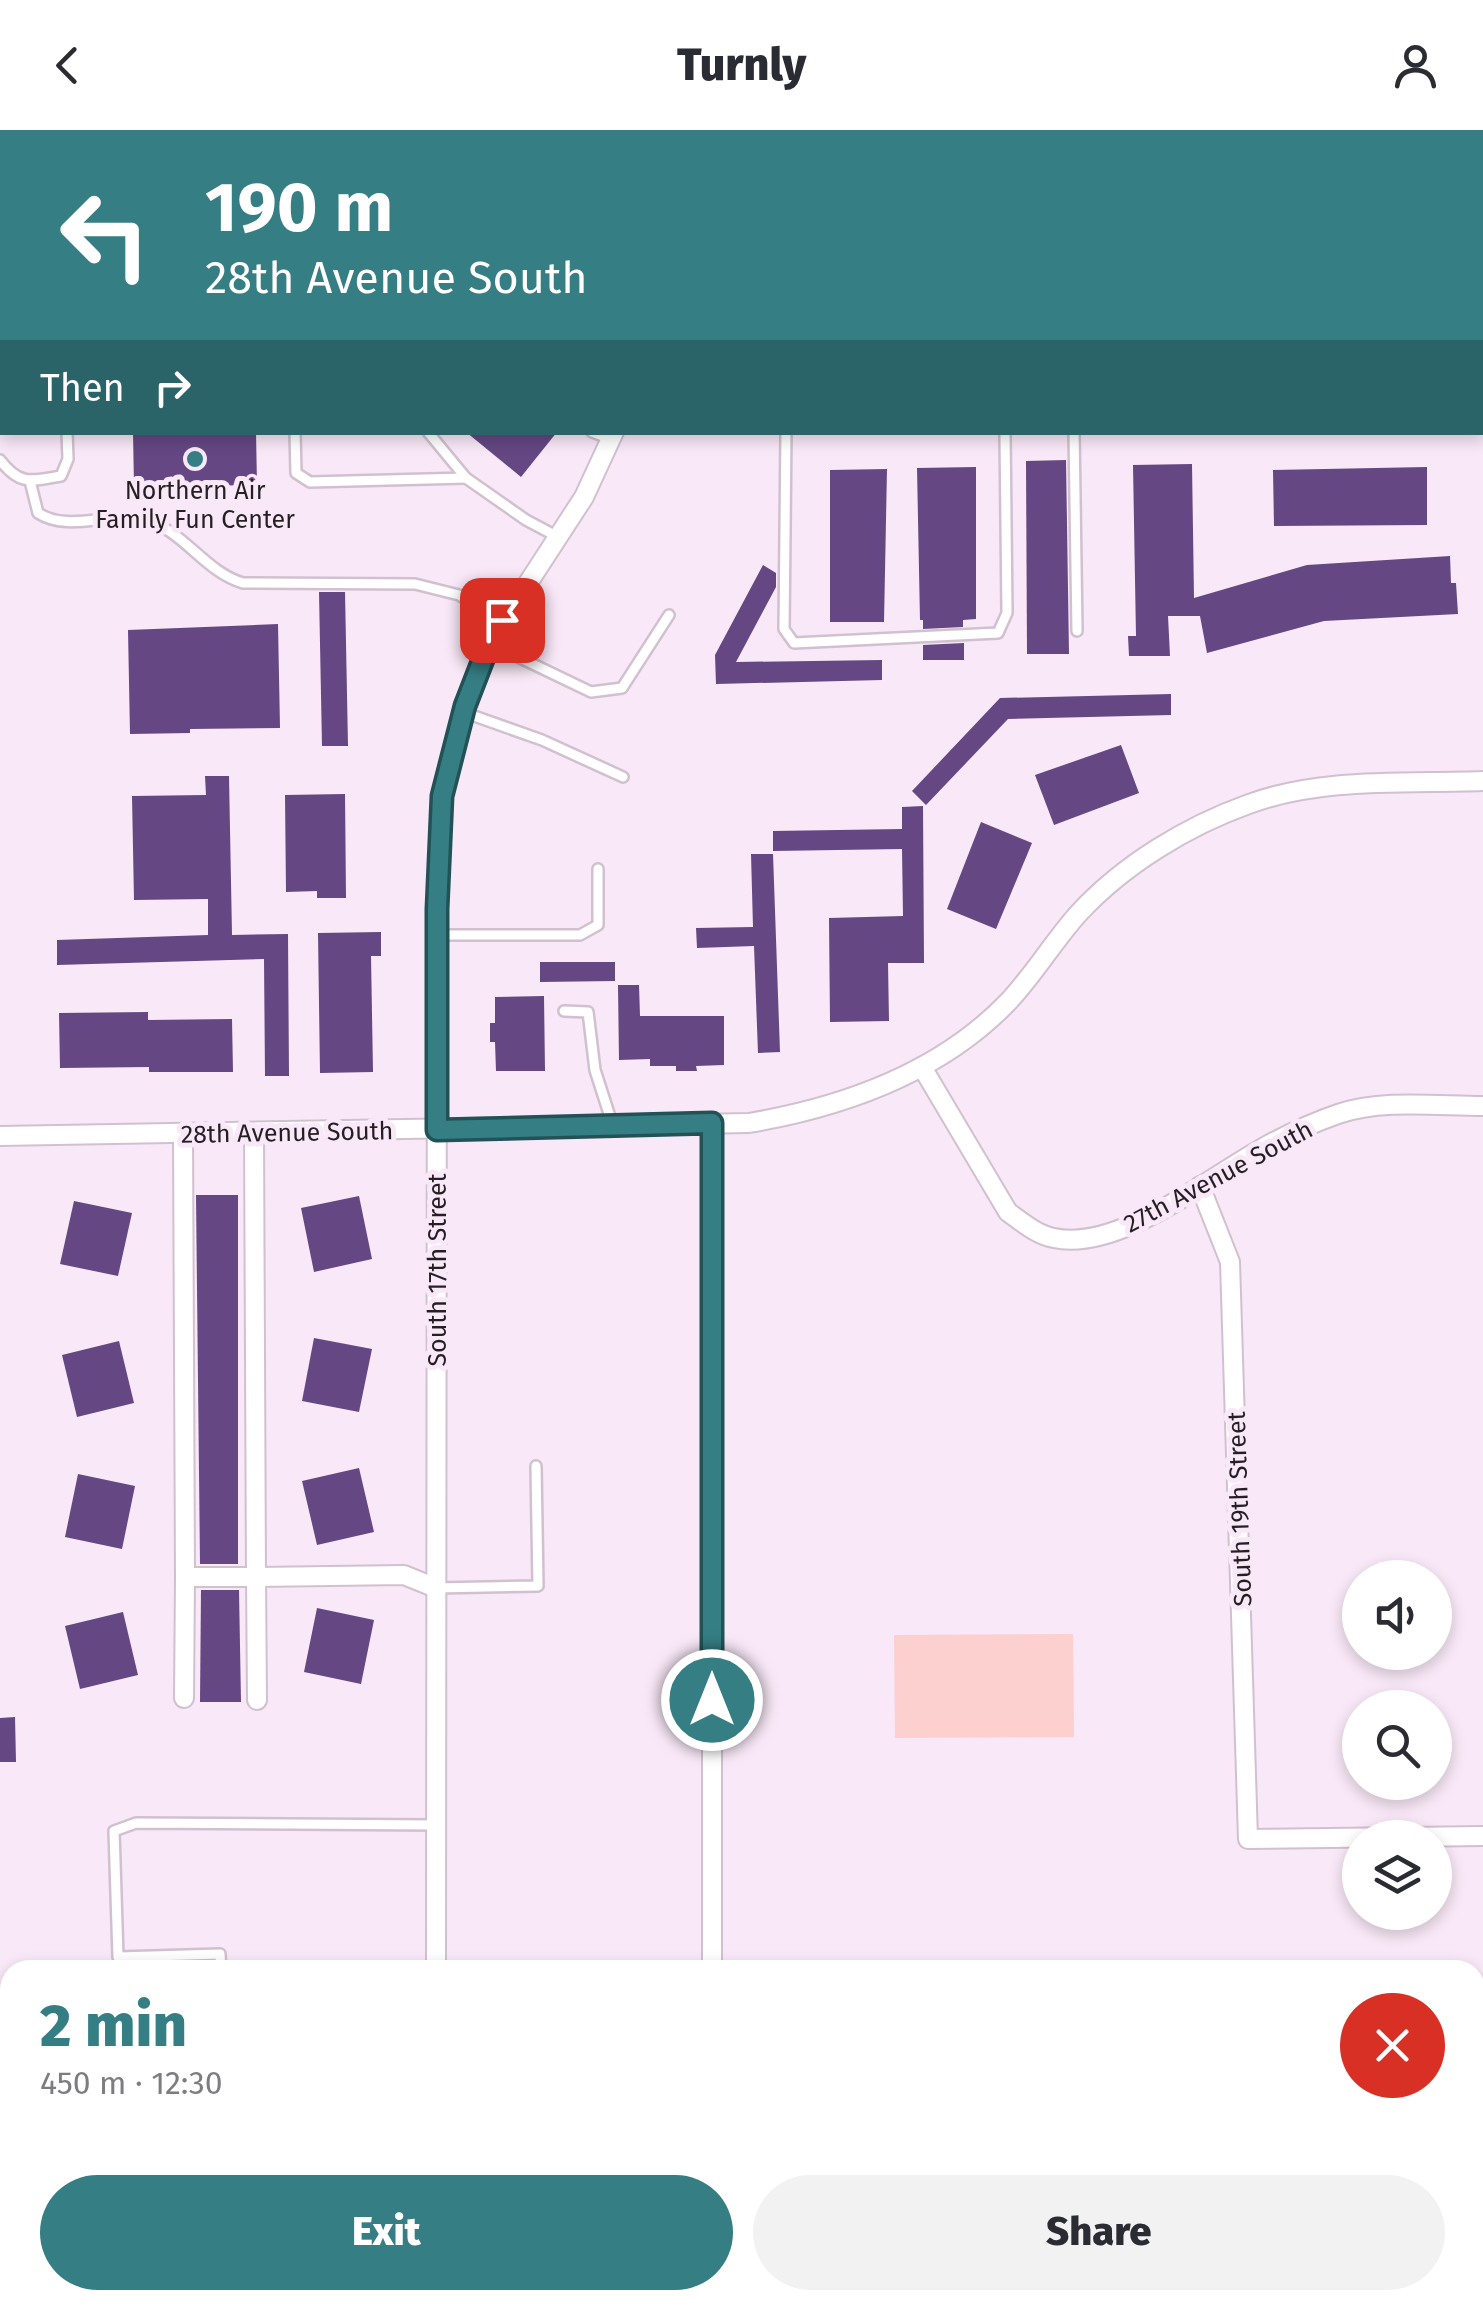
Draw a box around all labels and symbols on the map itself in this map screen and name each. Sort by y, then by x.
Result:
marker: Northern Air Family Fun Center [184,448,206,470]
place label: Northern Air Family Fun Center [95,476,295,535]
pin [460,578,545,663]
street label: 27th Avenue South [1119,1114,1318,1239]
street label: 28th Avenue South [181,1116,394,1150]
street label: South 17th Street [423,1172,453,1367]
street label: South 19th Street [1222,1410,1258,1607]
position arrow [660,1648,764,1752]

